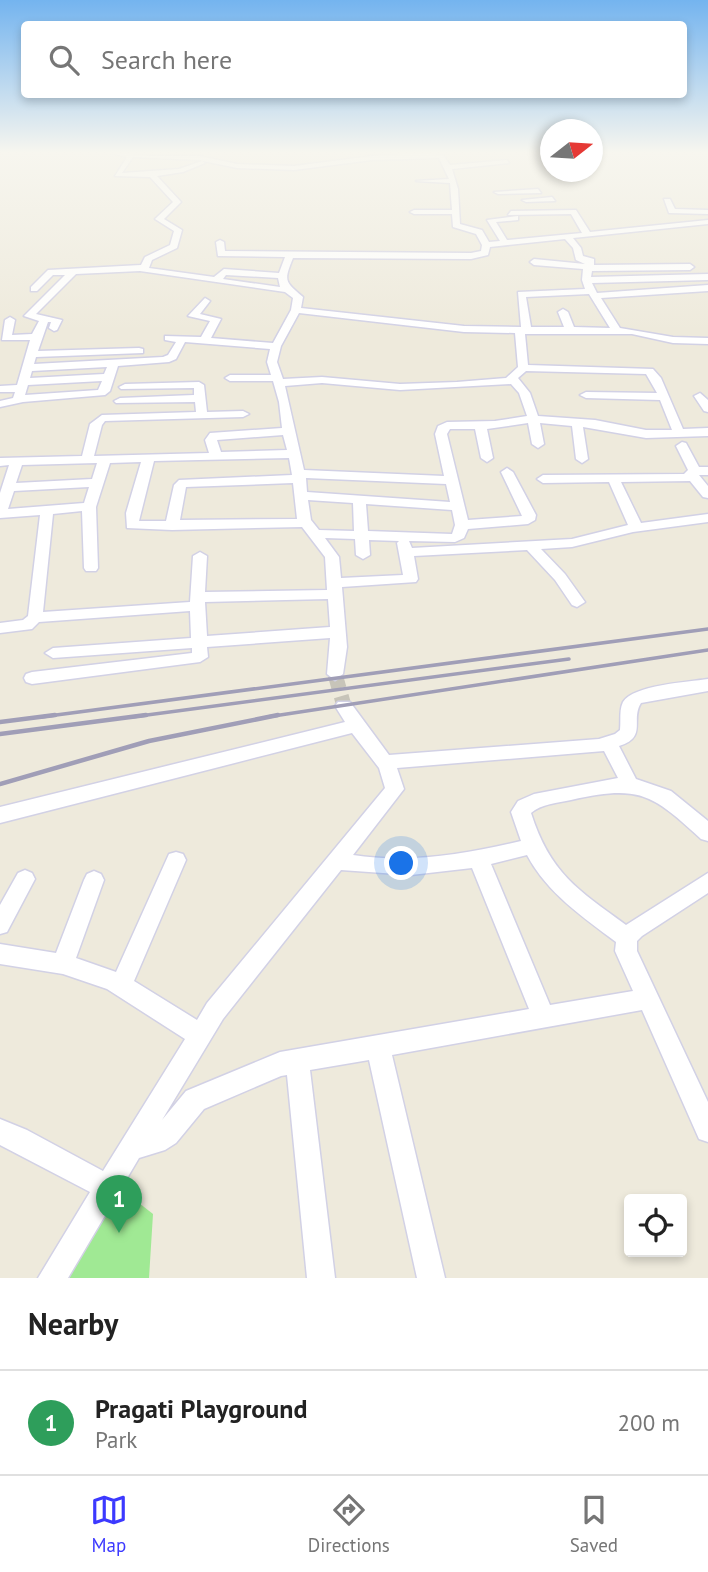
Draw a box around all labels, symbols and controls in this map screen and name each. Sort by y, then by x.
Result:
search box [21,21,687,98]
icon: search [45,41,83,79]
text: Search here [101,43,232,76]
north arrow [540,119,603,182]
your location [384,846,418,880]
pin: 1 [96,1175,142,1233]
map controls [624,1194,687,1257]
button: locate [624,1194,687,1257]
text: Nearby [28,1304,118,1343]
text: Pragati Playground [95,1392,307,1425]
text: 1 [44,1408,58,1437]
text: 200 m [618,1408,680,1437]
text: Park [95,1425,137,1454]
tab: Map [90,1491,128,1557]
tab: Directions [308,1491,390,1557]
tab: Saved [570,1491,618,1557]

